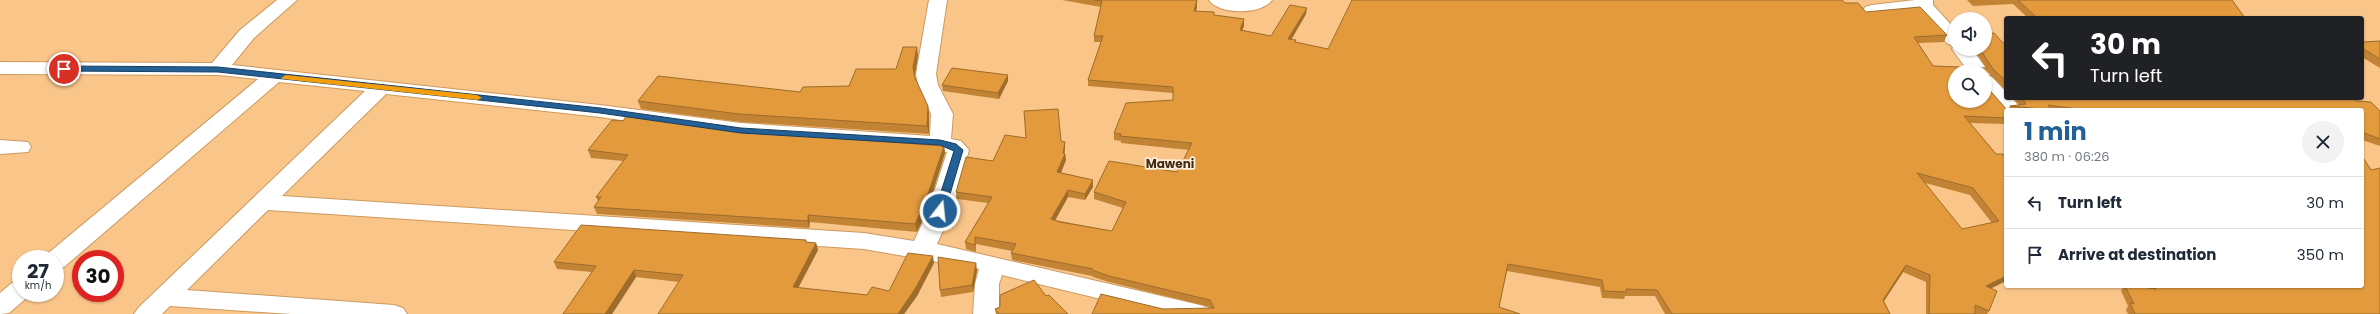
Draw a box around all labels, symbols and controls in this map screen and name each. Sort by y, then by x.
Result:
map controls [1948,12,1992,108]
button: sound [1948,12,1992,56]
text: 30 m [2090,25,2161,64]
icon: left [2024,32,2076,84]
pin [47,52,81,86]
icon: arrive [53,58,75,80]
text: Turn left [2090,63,2162,88]
button: search [1948,64,1992,108]
text: 1 min [2024,115,2087,148]
button: close [2302,121,2344,163]
text: 380 m · 06:26 [2024,147,2110,166]
district label: Maweni [1146,155,1194,172]
position arrow [919,190,961,232]
icon: left [2024,192,2046,214]
text: Turn left [2058,192,2122,213]
text: 30 m [2306,192,2344,213]
icon: arrive [2024,244,2046,266]
text: Arrive at destination [2058,244,2216,265]
text: 350 m [2297,244,2344,265]
speed limit sign: 30 [72,250,124,302]
text: 27 [27,257,49,285]
text: km/h [25,278,51,293]

